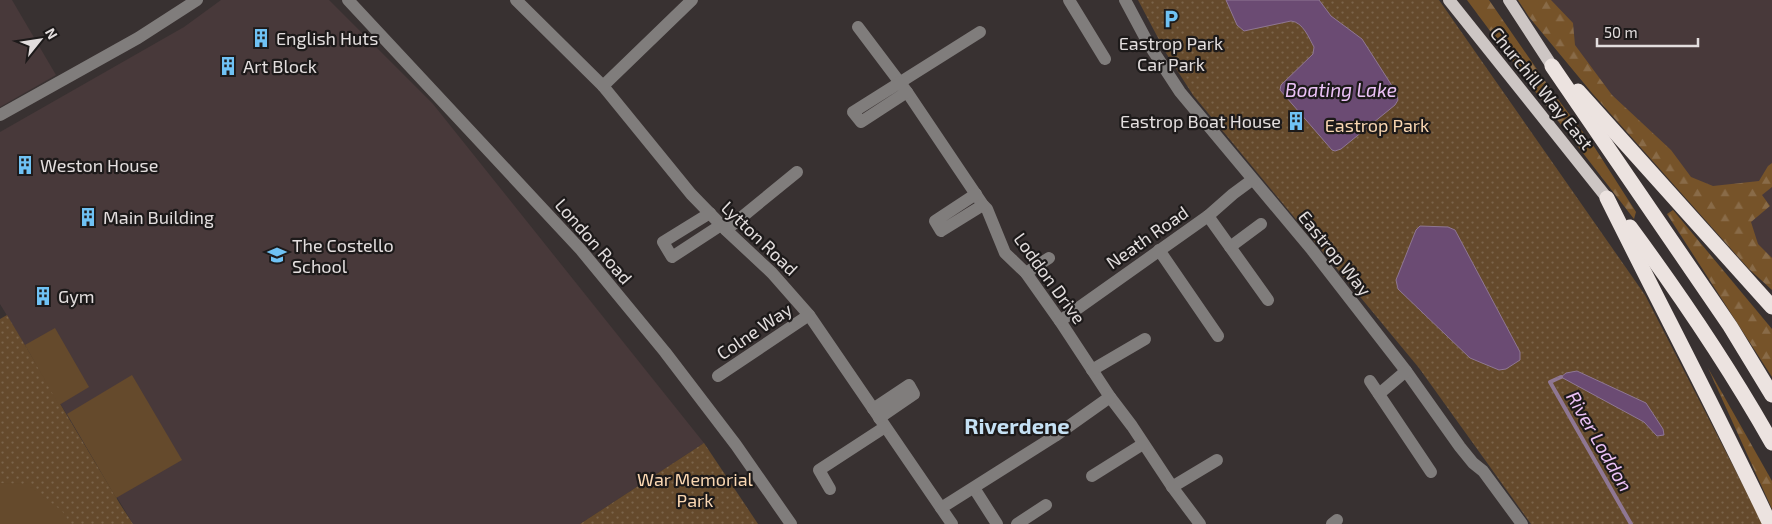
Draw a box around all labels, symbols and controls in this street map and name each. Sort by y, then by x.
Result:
parking icon: Eastrop Park Car Park [1160,8,1182,30]
north arrow [15,15,65,65]
scale bar [1597,15,1698,47]
street label: Churchill Way East [1486,22,1598,154]
text: 50 m [1604,23,1638,41]
text: N [42,25,62,42]
building icon: English Huts [250,27,272,49]
place label: English Huts [276,27,378,49]
place label: Eastrop Park Car Park [1119,32,1223,75]
building icon: Art Block [217,55,239,77]
place label: Art Block [243,55,317,77]
water label: Boating Lake [1285,78,1397,101]
place label: Eastrop Boat House [1120,110,1281,132]
building icon: Eastrop Boat House [1285,110,1307,132]
park label: Eastrop Park [1325,114,1429,136]
building icon: Weston House [14,154,36,176]
place label: Weston House [40,154,158,176]
street label: London Road [551,194,637,288]
street label: Lytton Road [717,196,803,280]
street label: Neath Road [1102,201,1192,273]
building icon: Main Building [77,206,99,228]
place label: Main Building [103,206,214,228]
street label: Eastrop Way [1294,206,1376,301]
street label: Loddon Drive [1010,228,1090,328]
place label: The Costello School [292,234,394,277]
school or university icon: The Costello School [266,244,288,266]
building icon: Gym [32,285,54,307]
place label: Gym [58,285,95,307]
street label: Colne Way [712,298,796,364]
water label: River Loddon [1562,387,1638,495]
district label: Riverdene [964,412,1070,438]
park label: War Memorial Park [637,468,754,511]

